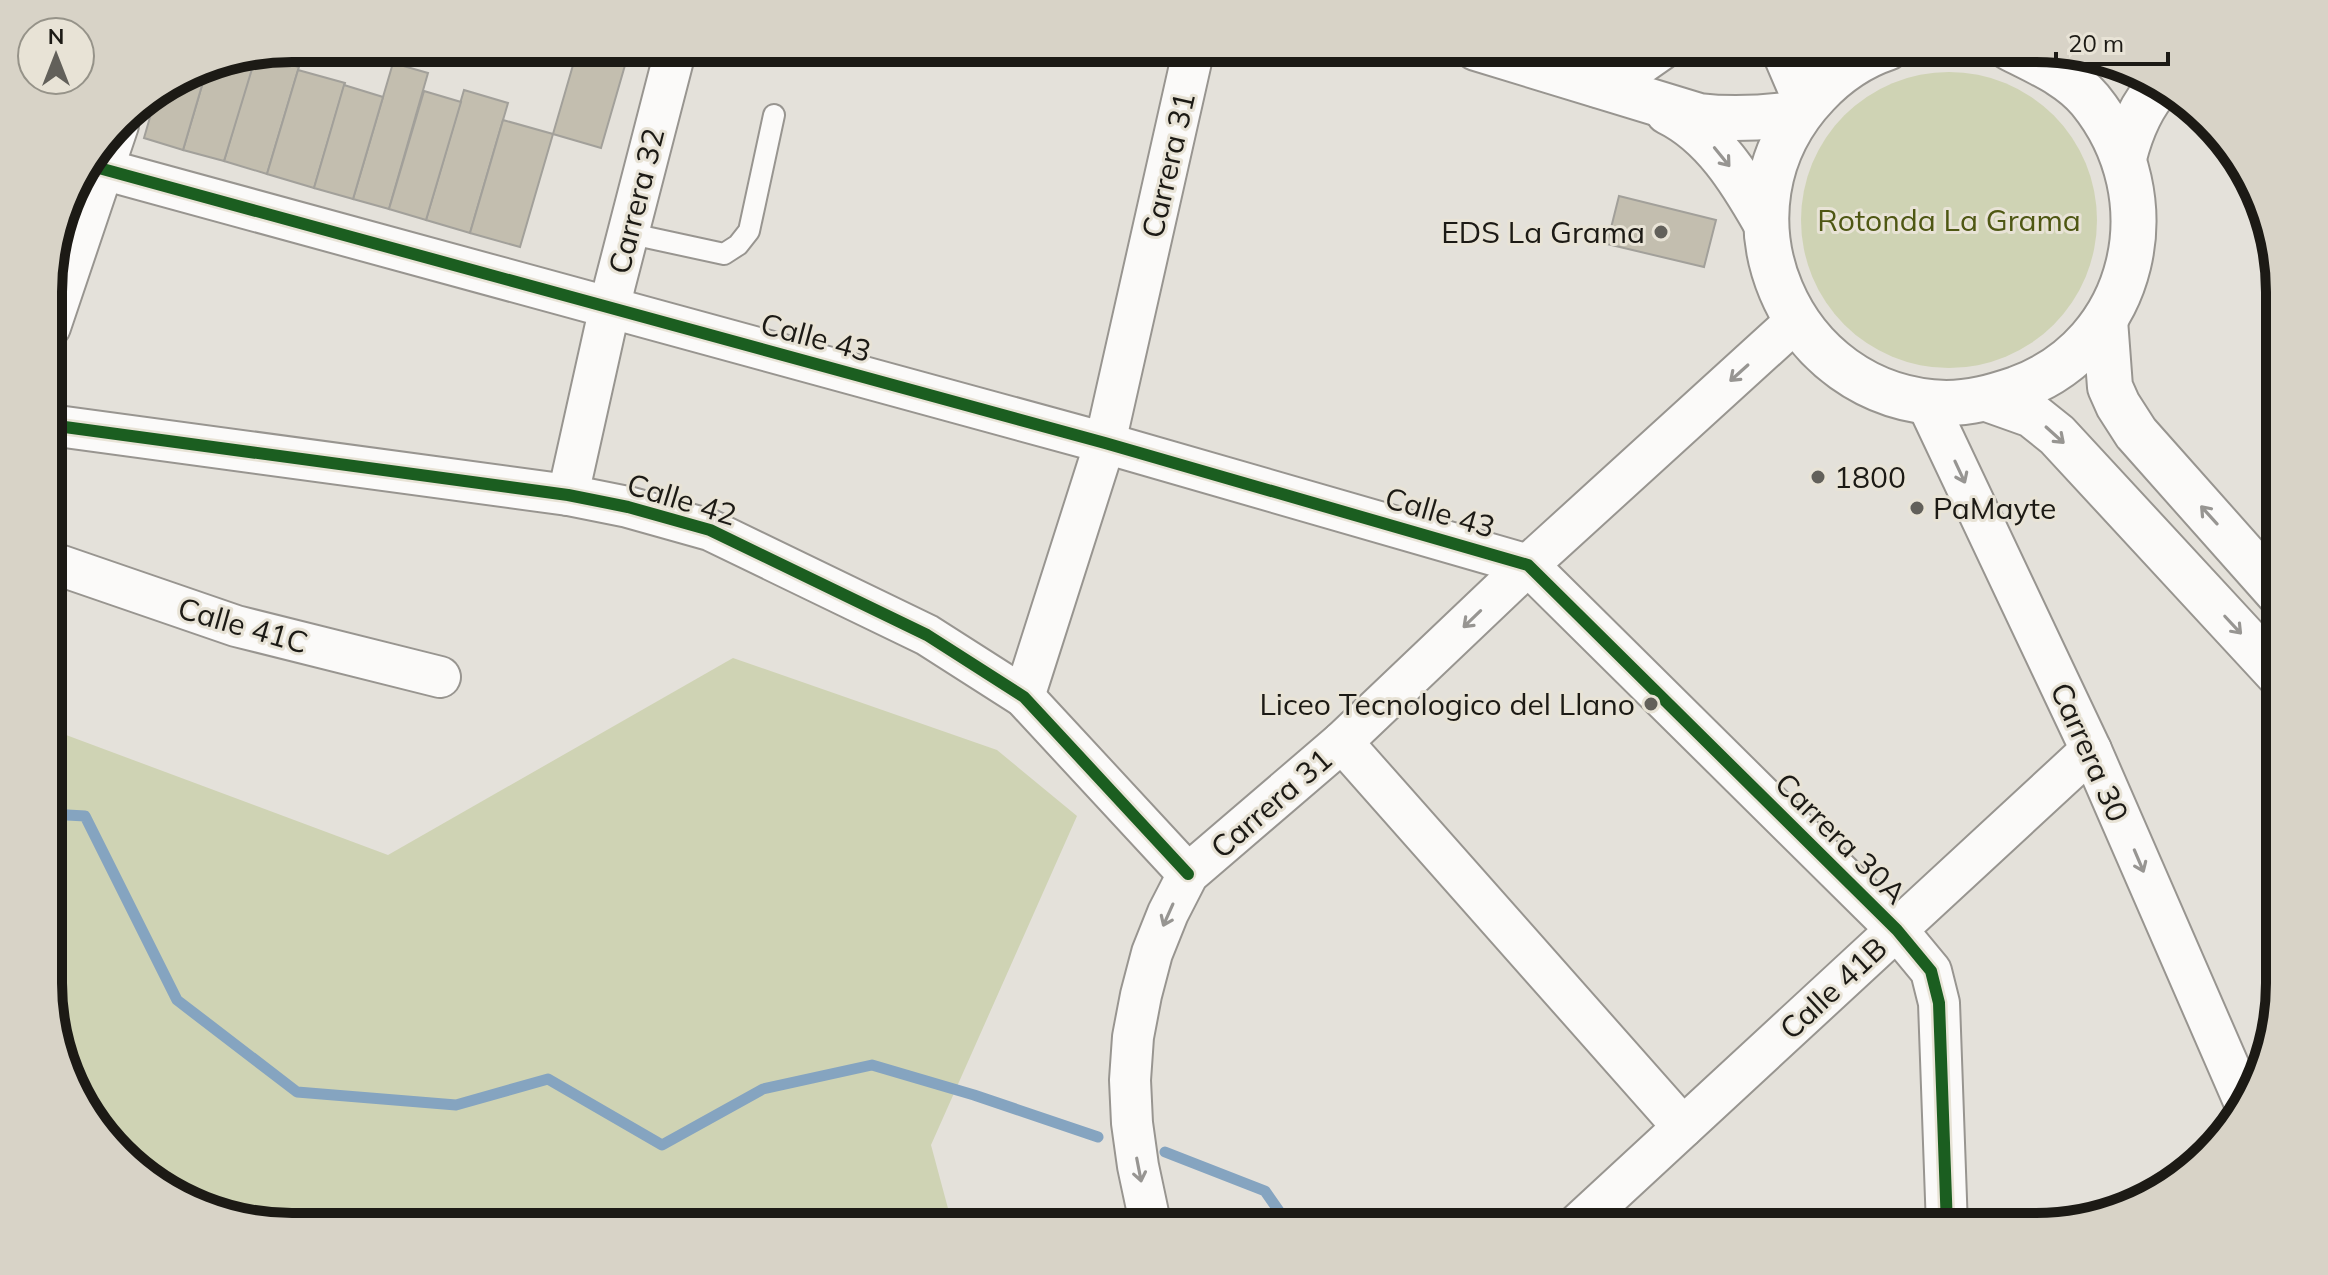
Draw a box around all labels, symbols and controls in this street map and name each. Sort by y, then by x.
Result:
north arrow [16,16,96,96]
scale bar [2056,16,2168,66]
text: N [48,22,64,50]
text: 20 m [2068,28,2124,58]
street label: Carrera 31 [1133,88,1203,242]
street label: Carrera 32 [600,124,672,278]
one-way arrow [1713,147,1731,168]
park label: Rotonda La Grama [1817,201,2081,239]
place label: EDS La Grama [1441,213,1645,251]
marker: EDS La Grama [1652,223,1670,241]
street label: Calle 43 [757,304,875,370]
one-way arrow [1729,364,1749,382]
one-way arrow [2045,425,2065,443]
place label: 1800 [1834,458,1906,496]
one-way arrow [1953,460,1968,484]
street label: Calle 42 [623,464,741,534]
marker: 1800 [1809,468,1827,486]
street label: Calle 43 [1381,478,1499,546]
place label: PaMayte [1933,489,2056,527]
marker: PaMayte [1908,499,1926,517]
one-way arrow [2200,505,2218,525]
street label: Calle 41C [174,588,312,662]
one-way arrow [1462,609,1482,627]
one-way arrow [2223,615,2242,635]
street label: Carrera 30 [2042,676,2138,828]
place label: Liceo Tecnologico del Llano [1259,685,1635,723]
marker: Liceo Tecnologico del Llano [1642,695,1660,713]
street label: Carrera 31 [1202,740,1340,866]
street label: Carrera 30A [1767,764,1915,912]
one-way arrow [2133,848,2148,872]
one-way arrow [1159,903,1174,927]
street label: Calle 41B [1771,929,1895,1047]
one-way arrow [1132,1156,1147,1182]

